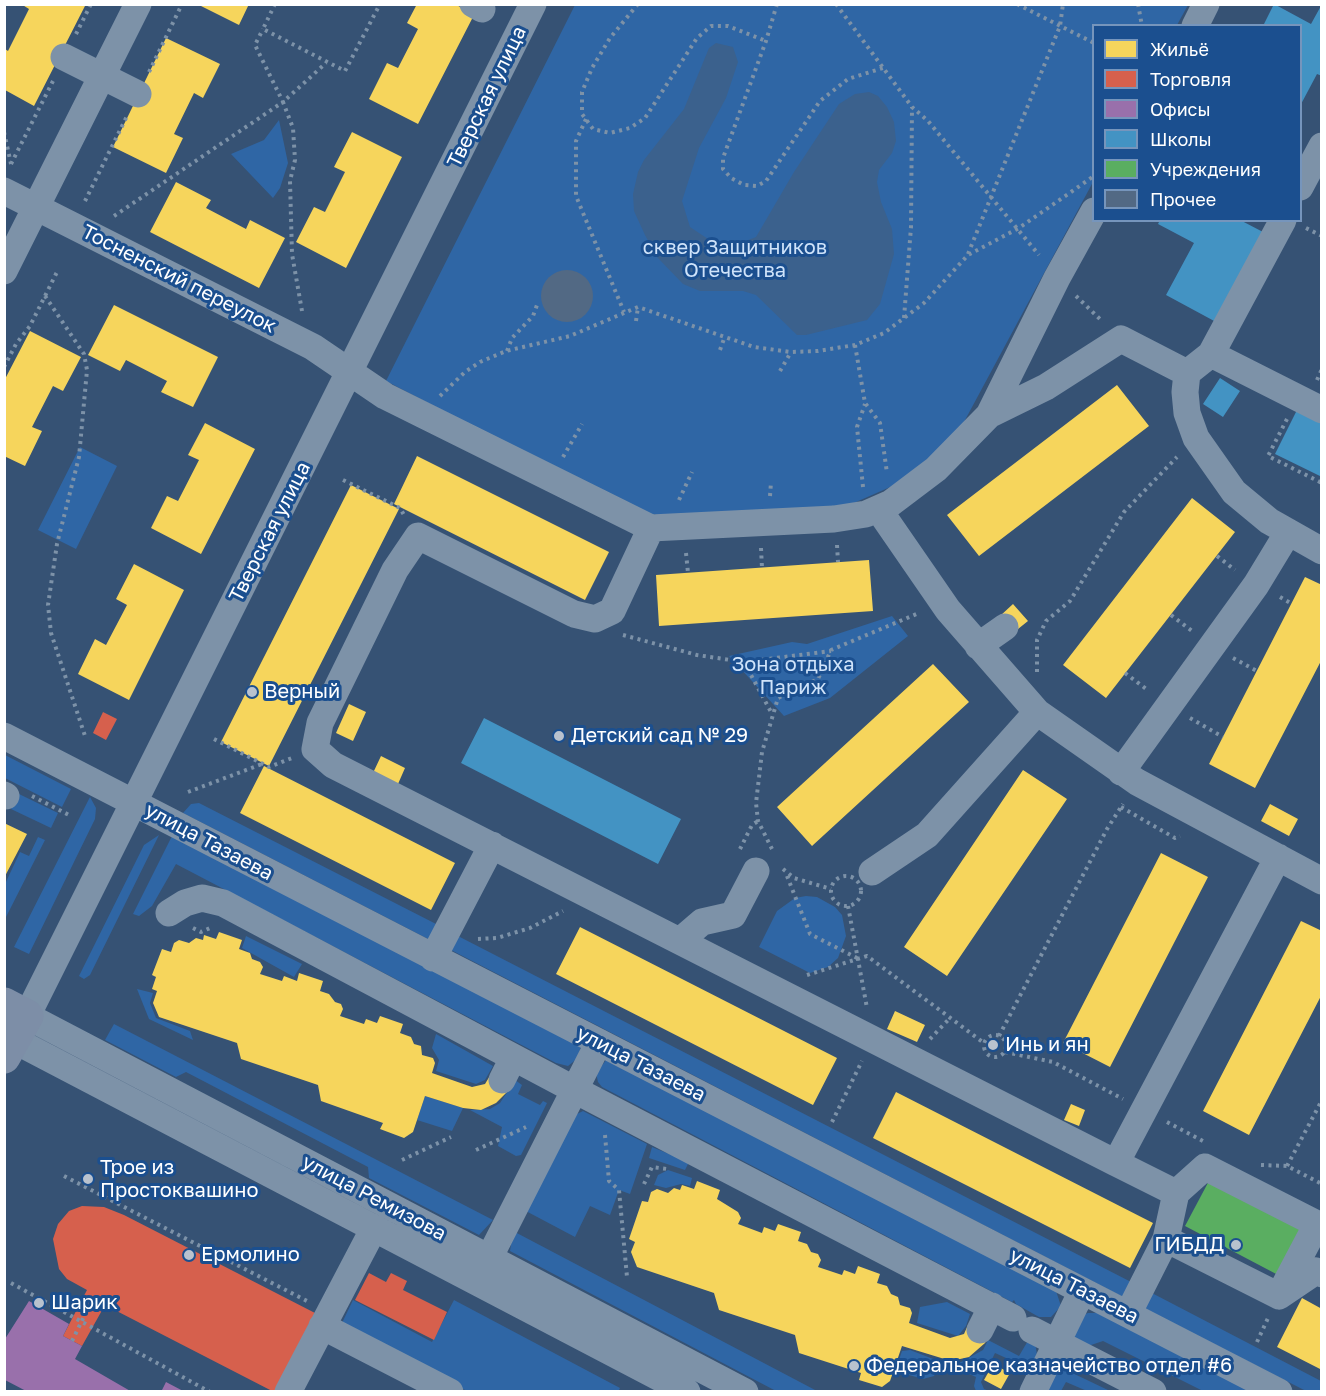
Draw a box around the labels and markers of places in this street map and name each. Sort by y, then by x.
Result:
place label: Верный [264,680,340,704]
marker: Верный [245,685,259,699]
place label: Детский сад № 29 [571,724,748,748]
marker: Детский сад № 29 [552,729,566,743]
place label: Инь и ян [1005,1033,1089,1057]
marker: Инь и ян [986,1038,1000,1052]
place label: Трое из Простоквашино [100,1156,258,1203]
marker: Трое из Простоквашино [81,1172,95,1186]
place label: ГИБДД [1154,1233,1224,1257]
marker: ГИБДД [1229,1238,1243,1252]
place label: Ермолино [201,1243,300,1267]
marker: Ермолино [182,1248,196,1262]
place label: Шарик [51,1291,118,1315]
marker: Шарик [32,1296,46,1310]
place label: Федеральное казначейство отдел #6 [866,1354,1232,1378]
marker: Федеральное казначейство отдел #6 [847,1359,861,1373]

